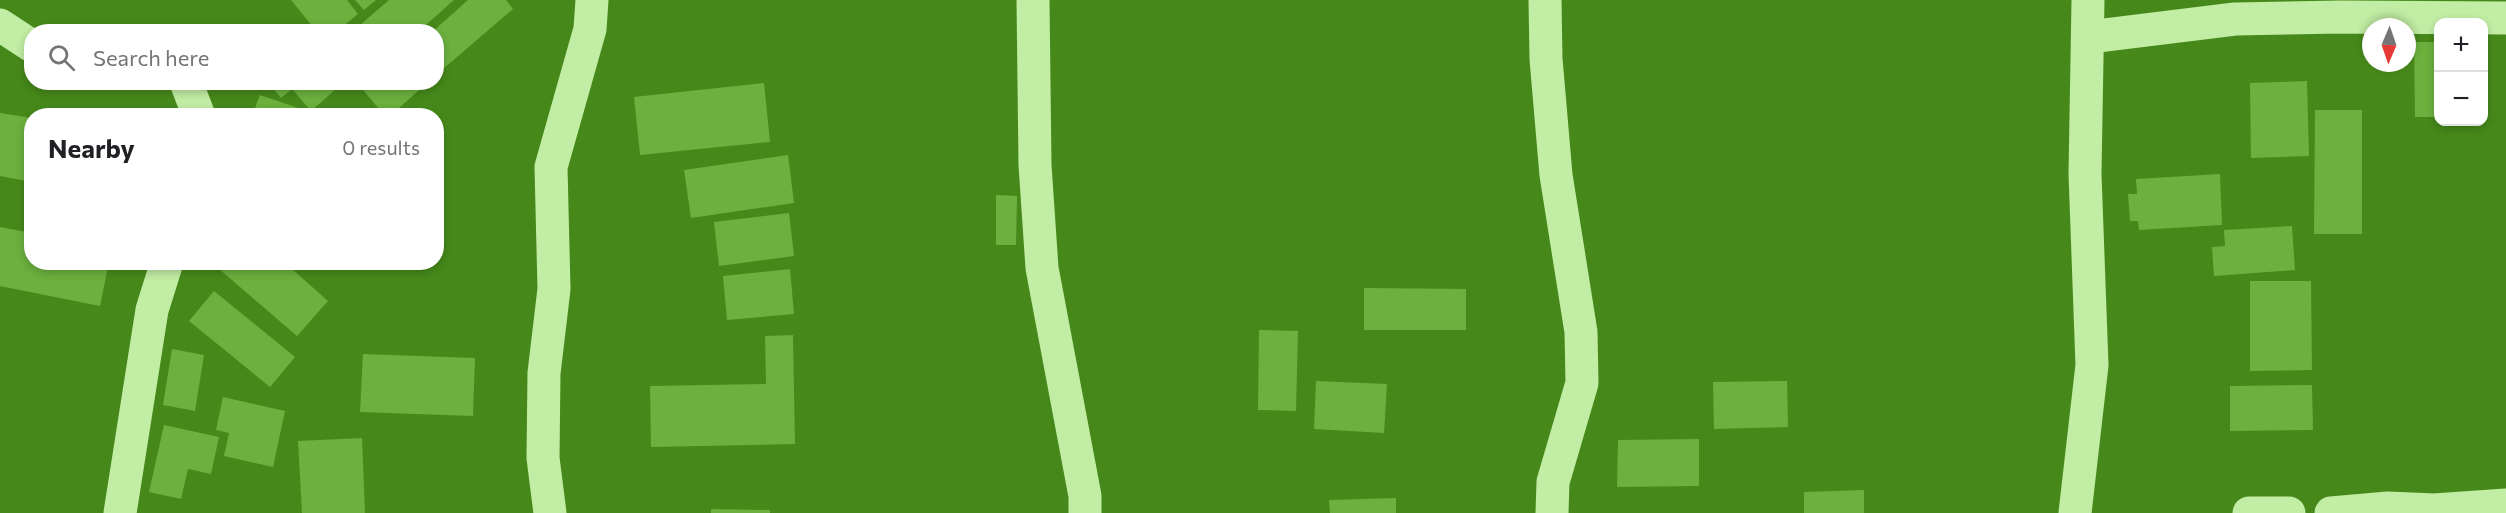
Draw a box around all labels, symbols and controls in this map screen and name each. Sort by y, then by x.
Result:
north arrow [2362,18,2416,72]
map controls [2434,18,2488,126]
button: + [2434,18,2488,72]
search box [24,24,444,90]
icon: search [45,41,78,74]
text: Search here [93,44,209,71]
button: − [2434,72,2488,126]
text: Nearby [48,132,135,163]
text: 0 results [342,135,420,159]

